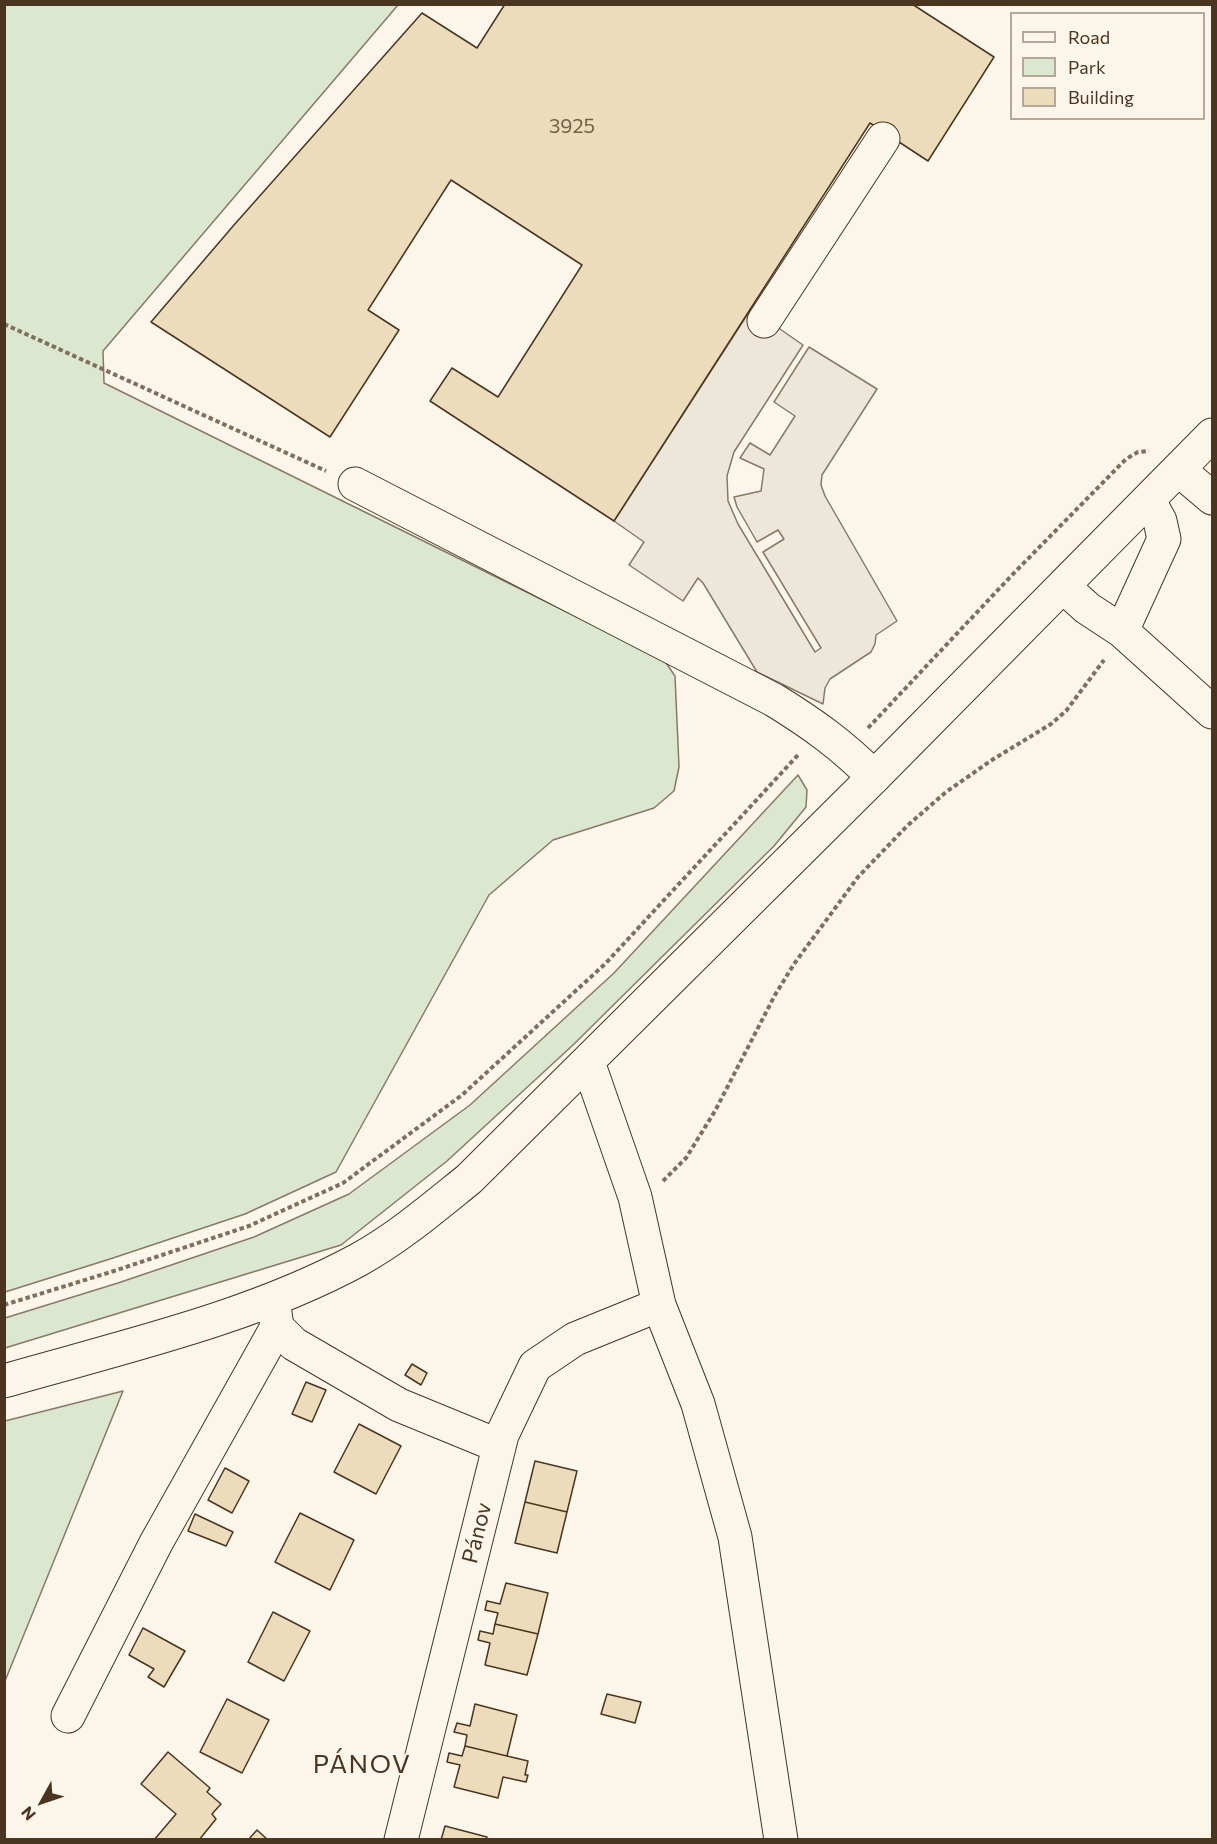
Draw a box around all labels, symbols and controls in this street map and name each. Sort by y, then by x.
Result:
legend [1010,12,1205,120]
text: Road [1068,26,1110,48]
text: Park [1068,56,1106,78]
text: Building [1068,86,1134,108]
house number: 3925 [549,114,595,138]
street label: Pánov [457,1500,497,1566]
district label: PÁNOV [313,1748,411,1780]
north arrow [12,1772,72,1832]
text: N [17,1803,39,1825]

